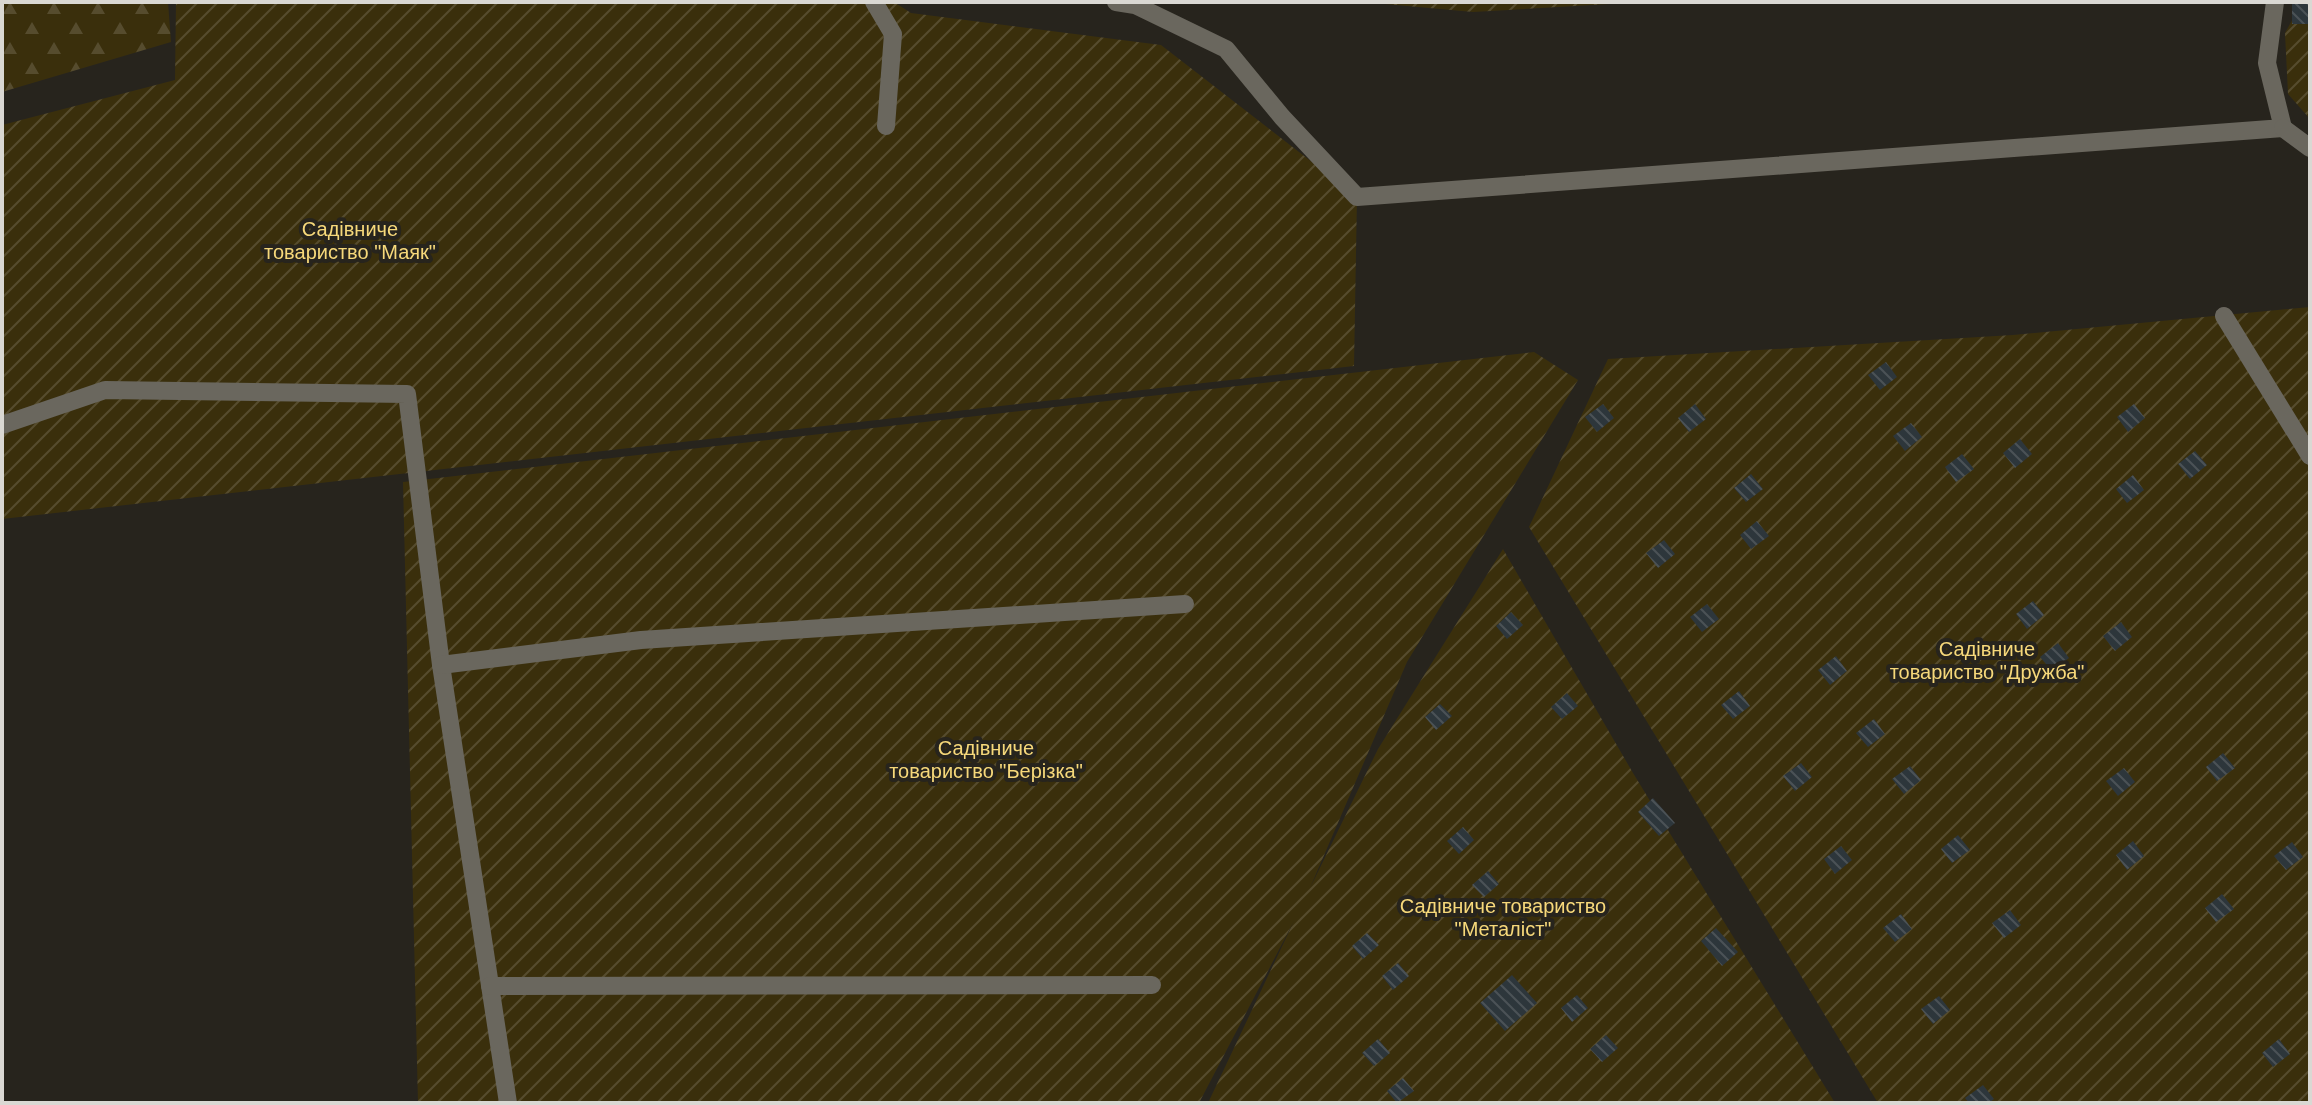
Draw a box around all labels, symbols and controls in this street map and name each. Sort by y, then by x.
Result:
park label: Садівниче товариство "Маяк" [264,218,436,263]
park label: Садівниче товариство "Дружба" [1890,638,2084,683]
park label: Садівниче товариство "Берізка" [889,737,1083,782]
park label: Садівниче товариство "Металіст" [1400,895,1606,940]

